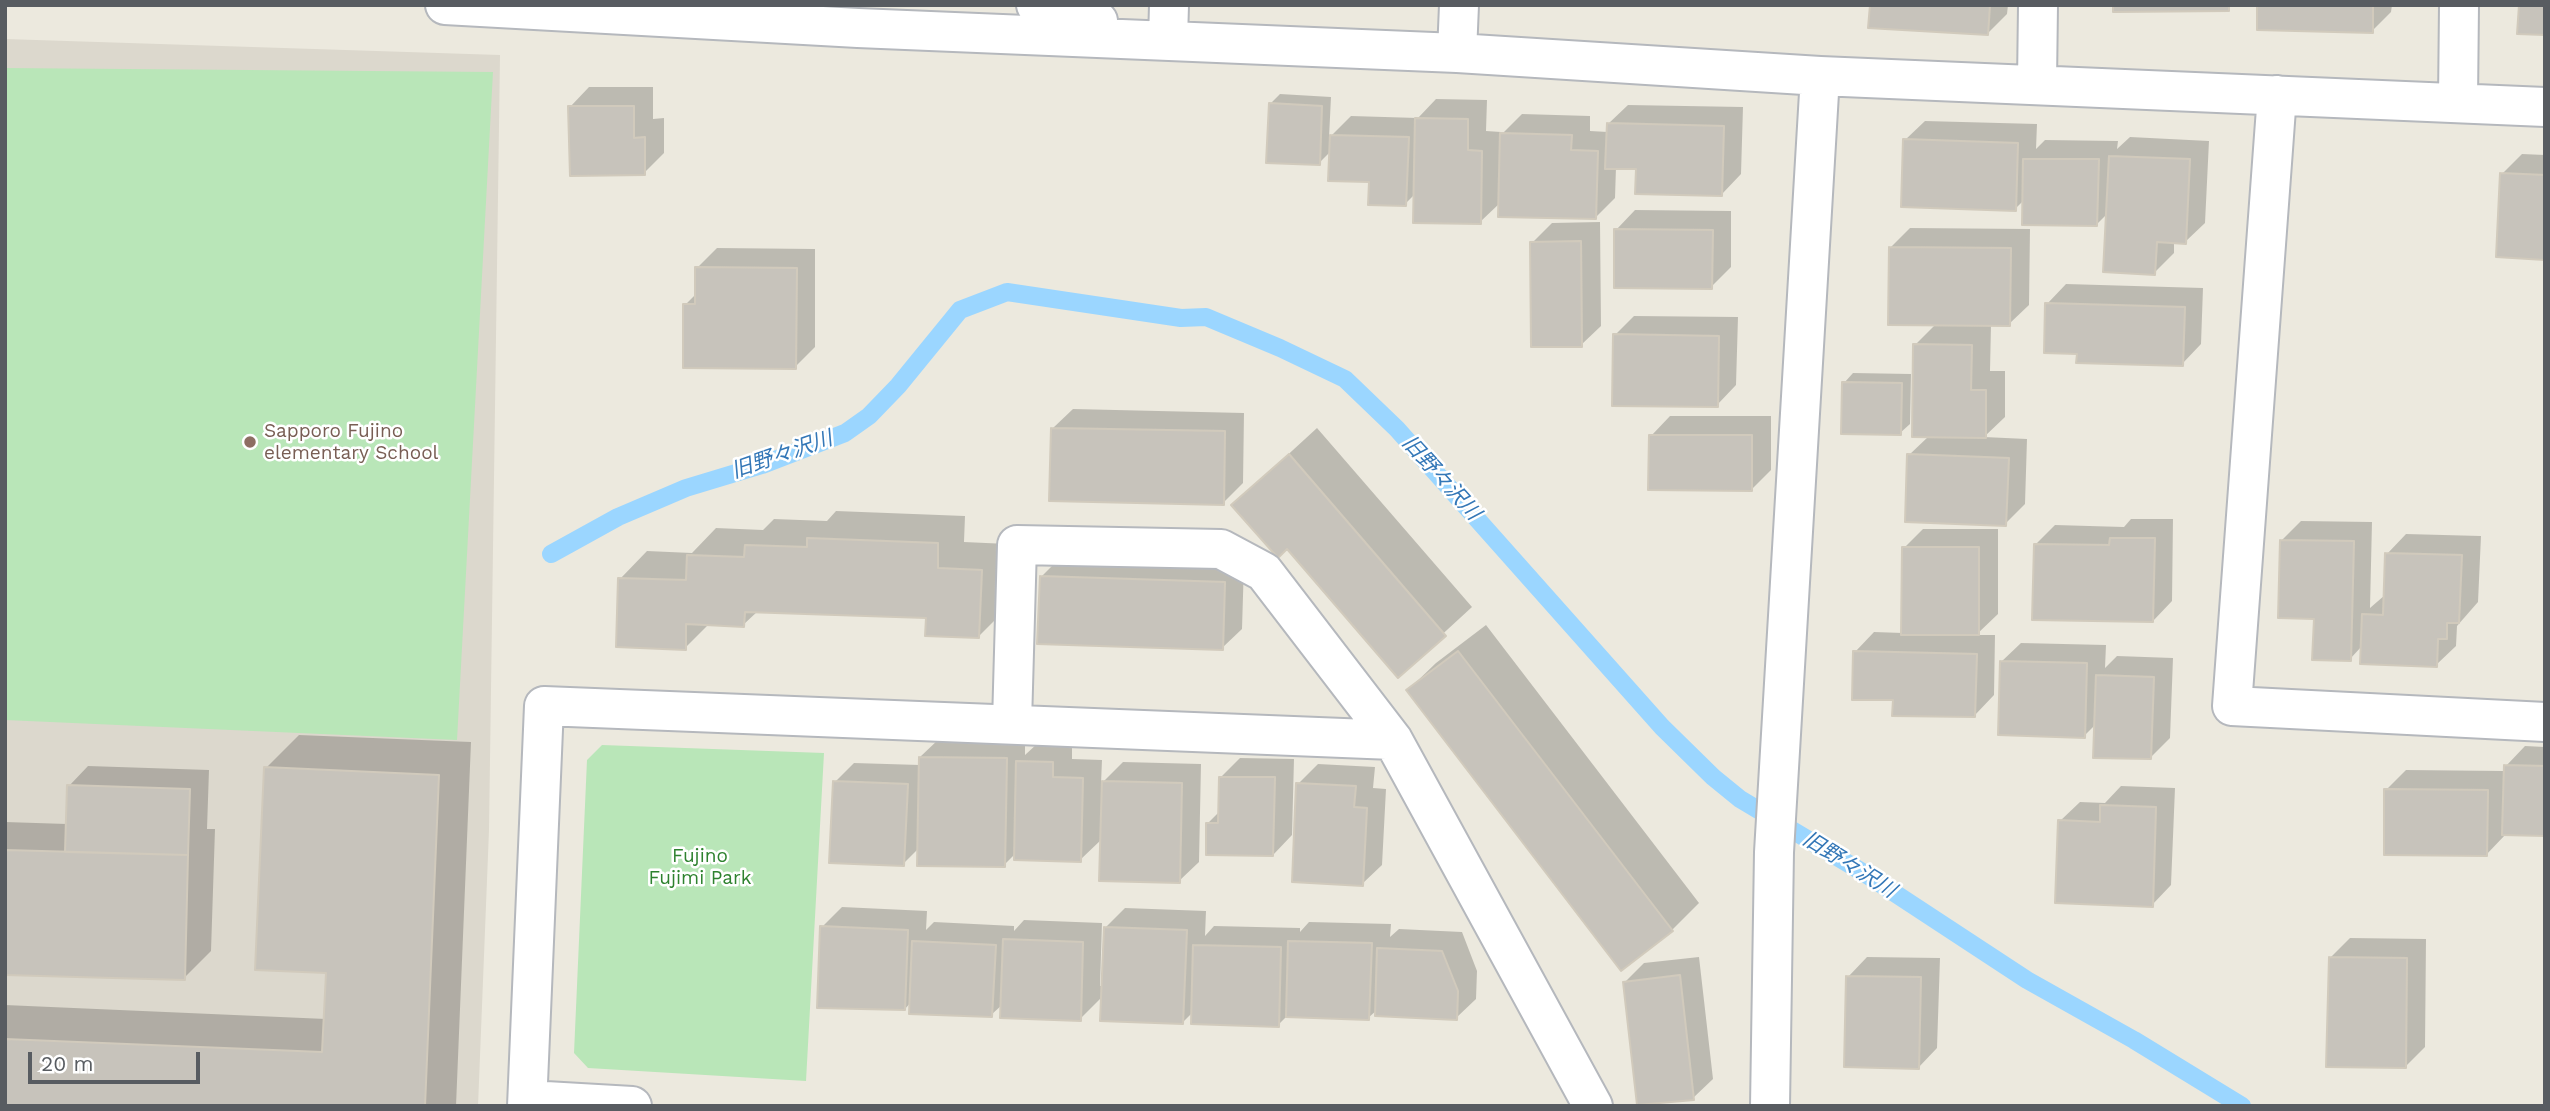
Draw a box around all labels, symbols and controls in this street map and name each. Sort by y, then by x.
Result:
place label: Sapporo Fujino elementary School [264,420,438,464]
water label: 旧野々沢川 [728,426,836,484]
water label: 旧野々沢川 [1397,431,1485,525]
marker: Sapporo Fujino elementary School [242,434,258,450]
water label: 旧野々沢川 [1798,826,1900,904]
park label: Fujino Fujimi Park [648,845,752,889]
scale bar [32,1038,203,1082]
text: 20 m [41,1051,93,1076]

